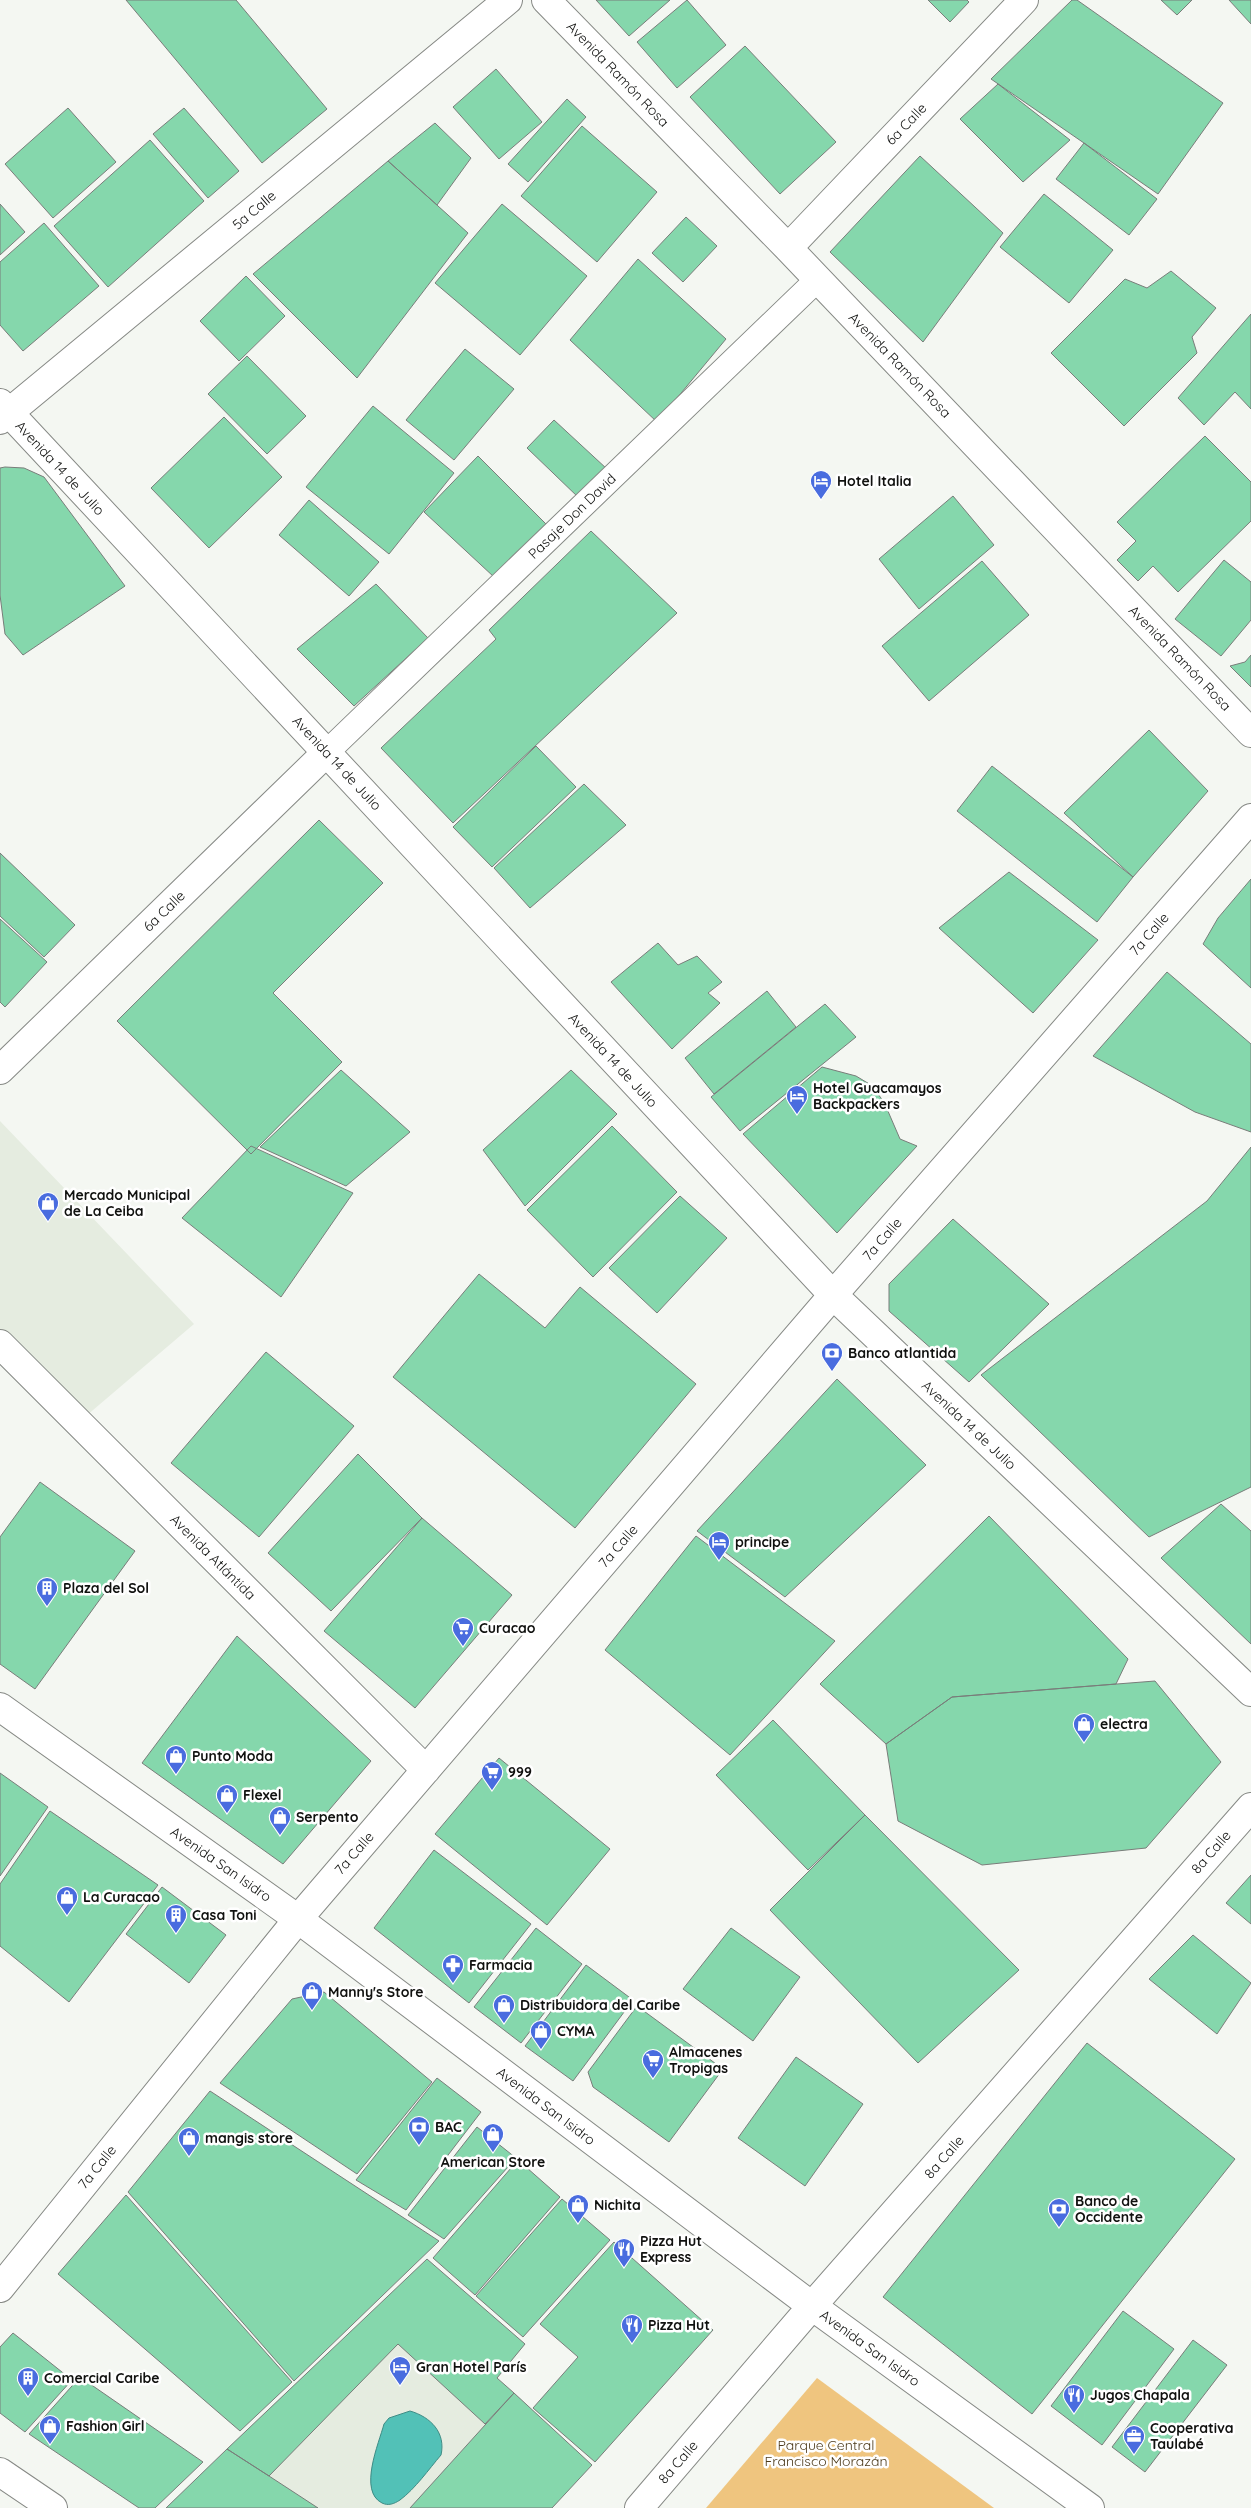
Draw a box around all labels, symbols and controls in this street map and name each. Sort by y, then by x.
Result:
street label: Avenida Ramón Rosa [563,17,673,131]
street label: 6a Calle [882,99,930,149]
street label: 5a Calle [228,186,280,234]
street label: Avenida Ramón Rosa [845,308,955,422]
street label: Avenida 14 de Julio [12,417,108,519]
street label: Pasaje Don David [524,469,620,563]
hotel icon: Hotel Italia [809,469,833,500]
place label: Hotel Italia [837,472,912,490]
street label: Avenida Ramón Rosa [1125,601,1235,715]
street label: Avenida 14 de Julio [289,712,385,814]
street label: 6a Calle [139,887,189,935]
street label: 7a Calle [1125,909,1173,959]
street label: Avenida 14 de Julio [565,1009,661,1111]
place label: Hotel Guacamayos Backpackers [813,1079,942,1113]
hotel icon: Hotel Guacamayos Backpackers [785,1084,809,1115]
place label: Mercado Municipal de La Ceiba [64,1186,190,1220]
shop icon: Mercado Municipal de La Ceiba [36,1191,60,1222]
street label: 7a Calle [858,1214,906,1264]
bank icon: Banco atlantida [820,1341,844,1372]
place label: Banco atlantida [848,1344,956,1362]
street label: Avenida 14 de Julio [918,1377,1020,1473]
street label: Avenida Atlántida [166,1510,260,1604]
street label: 7a Calle [594,1521,642,1571]
hotel icon: principe [707,1530,731,1561]
place label: principe [735,1533,789,1551]
building icon: Plaza del Sol [35,1576,59,1607]
place label: Plaza del Sol [63,1579,149,1597]
supermarket icon: Curacao [451,1616,475,1647]
place label: Curacao [479,1619,536,1637]
shop icon: electra [1072,1712,1096,1743]
place label: electra [1100,1715,1148,1733]
shop icon: Punto Moda [164,1744,188,1775]
place label: Punto Moda [192,1747,273,1765]
supermarket icon: 999 [480,1760,504,1791]
place label: 999 [508,1763,532,1781]
shop icon: Flexel [215,1783,239,1814]
place label: Flexel [243,1786,282,1804]
shop icon: Serpento [268,1805,292,1836]
place label: Serpento [296,1808,359,1826]
street label: Avenida San Isidro [167,1822,275,1906]
street label: 8a Calle [1187,1827,1235,1877]
street label: 7a Calle [330,1828,378,1878]
shop icon: La Curacao [55,1885,79,1916]
place label: La Curacao [83,1888,160,1906]
building icon: Casa Toni [164,1903,188,1934]
place label: Casa Toni [192,1906,257,1924]
pharmacy icon: Farmacia [441,1953,465,1984]
place label: Farmacia [469,1956,533,1974]
shop icon: Manny's Store [300,1980,324,2011]
place label: Manny's Store [328,1983,424,2001]
shop icon: Distribuidora del Caribe [492,1993,516,2024]
place label: Distribuidora del Caribe [520,1996,680,2014]
shop icon: CYMA [529,2019,553,2050]
place label: CYMA [557,2022,595,2040]
place label: Almacenes Tropigas [669,2043,743,2077]
supermarket icon: Almacenes Tropigas [641,2048,665,2079]
street label: Avenida San Isidro [493,2063,599,2149]
bank icon: BAC [407,2115,431,2146]
place label: BAC [435,2118,462,2136]
shop icon: American Store [481,2122,505,2153]
shop icon: mangis store [177,2126,201,2157]
place label: mangis store [205,2129,293,2147]
street label: 8a Calle [920,2132,968,2182]
street label: 7a Calle [74,2141,120,2193]
place label: American Store [441,2153,545,2171]
place label: Banco de Occidente [1075,2192,1143,2226]
shop icon: Nichita [566,2193,590,2224]
place label: Nichita [594,2196,641,2214]
bank icon: Banco de Occidente [1047,2197,1071,2228]
place label: Pizza Hut Express [640,2232,702,2266]
restaurant icon: Pizza Hut Express [612,2237,636,2268]
street label: Avenida San Isidro [817,2306,923,2390]
restaurant icon: Pizza Hut [620,2313,644,2344]
place label: Pizza Hut [648,2316,710,2334]
hotel icon: Gran Hotel París [388,2355,412,2386]
place label: Gran Hotel París [416,2358,527,2376]
building icon: Comercial Caribe [16,2366,40,2397]
place label: Comercial Caribe [44,2369,160,2387]
restaurant icon: Jugos Chapala [1062,2383,1086,2414]
place label: Jugos Chapala [1090,2386,1190,2404]
shop icon: Fashion Girl [38,2414,62,2445]
place label: Fashion Girl [66,2417,145,2435]
place label: Cooperativa Taulabé [1150,2419,1234,2453]
office icon: Cooperativa Taulabé [1122,2424,1146,2455]
park label: Parque Central Francisco Morazán [765,2436,887,2470]
street label: 8a Calle [654,2437,702,2487]

